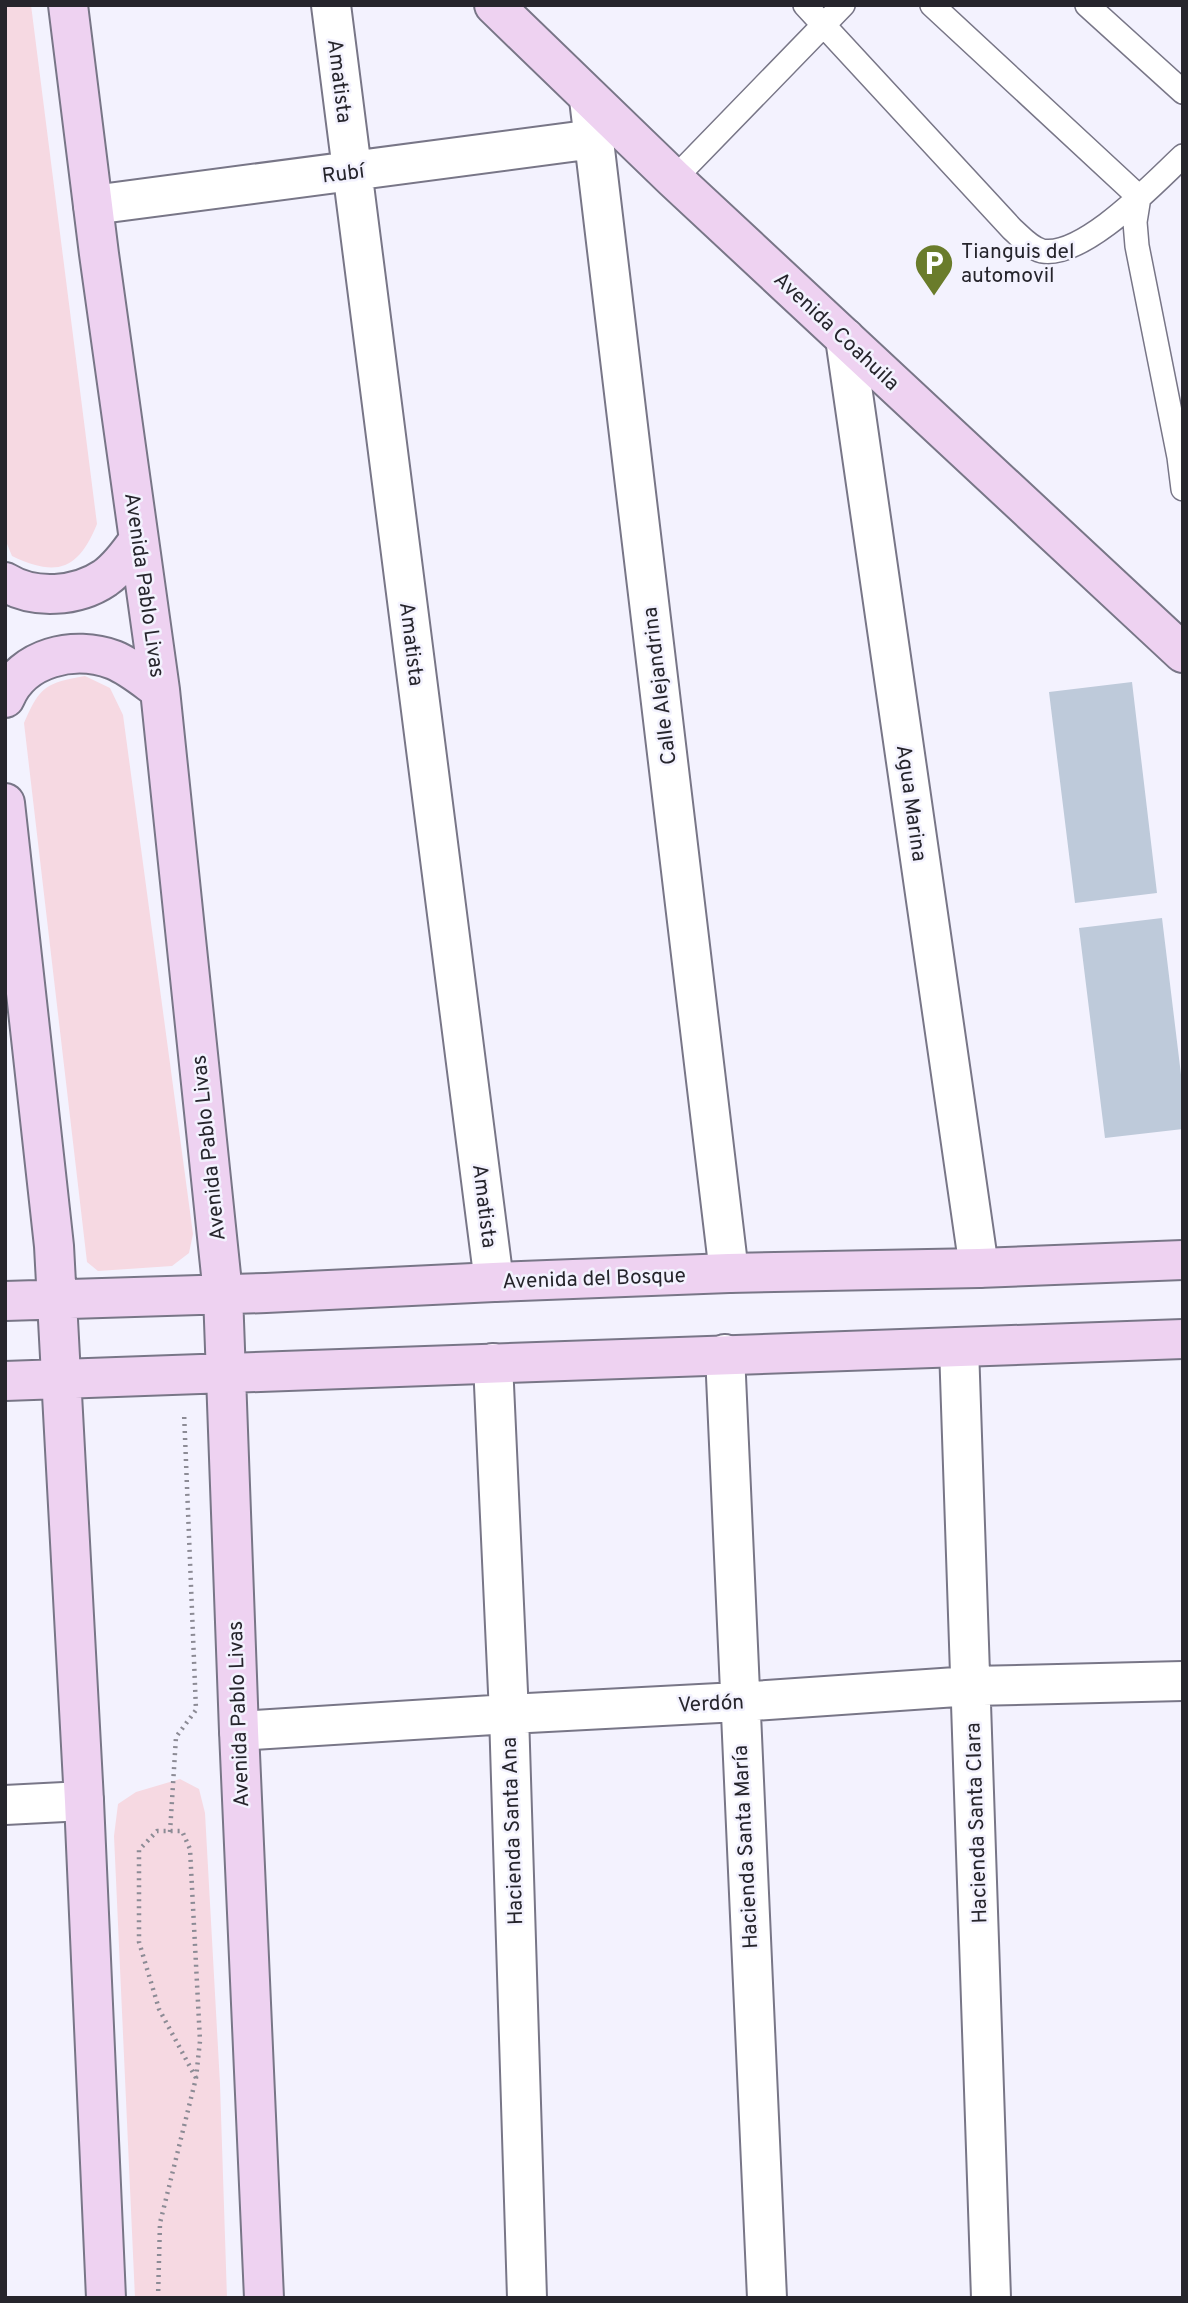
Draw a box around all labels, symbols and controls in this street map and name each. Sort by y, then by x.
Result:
street label: Amatista [320,38,357,125]
street label: Rubí [320,158,368,190]
place label: Tianguis del automovil [961,239,1074,290]
parking icon: Tianguis del automovil [913,242,955,297]
street label: Avenida Coahuila [767,267,905,397]
street label: Avenida Pablo Livas [117,491,170,679]
street label: Amatista [392,601,429,688]
street label: Calle Alejandrina [637,605,684,766]
street label: Agua Marina [889,743,932,863]
street label: Avenida Pablo Livas [186,1054,233,1242]
street label: Amatista [465,1163,502,1250]
street label: Avenida del Bosque [502,1263,686,1296]
street label: Avenida Pablo Livas [223,1620,256,1808]
street label: Verdón [677,1689,745,1720]
street label: Hacienda Santa Clara [960,1722,994,1924]
street label: Hacienda Santa Ana [497,1736,530,1925]
street label: Hacienda Santa María [728,1744,765,1949]

